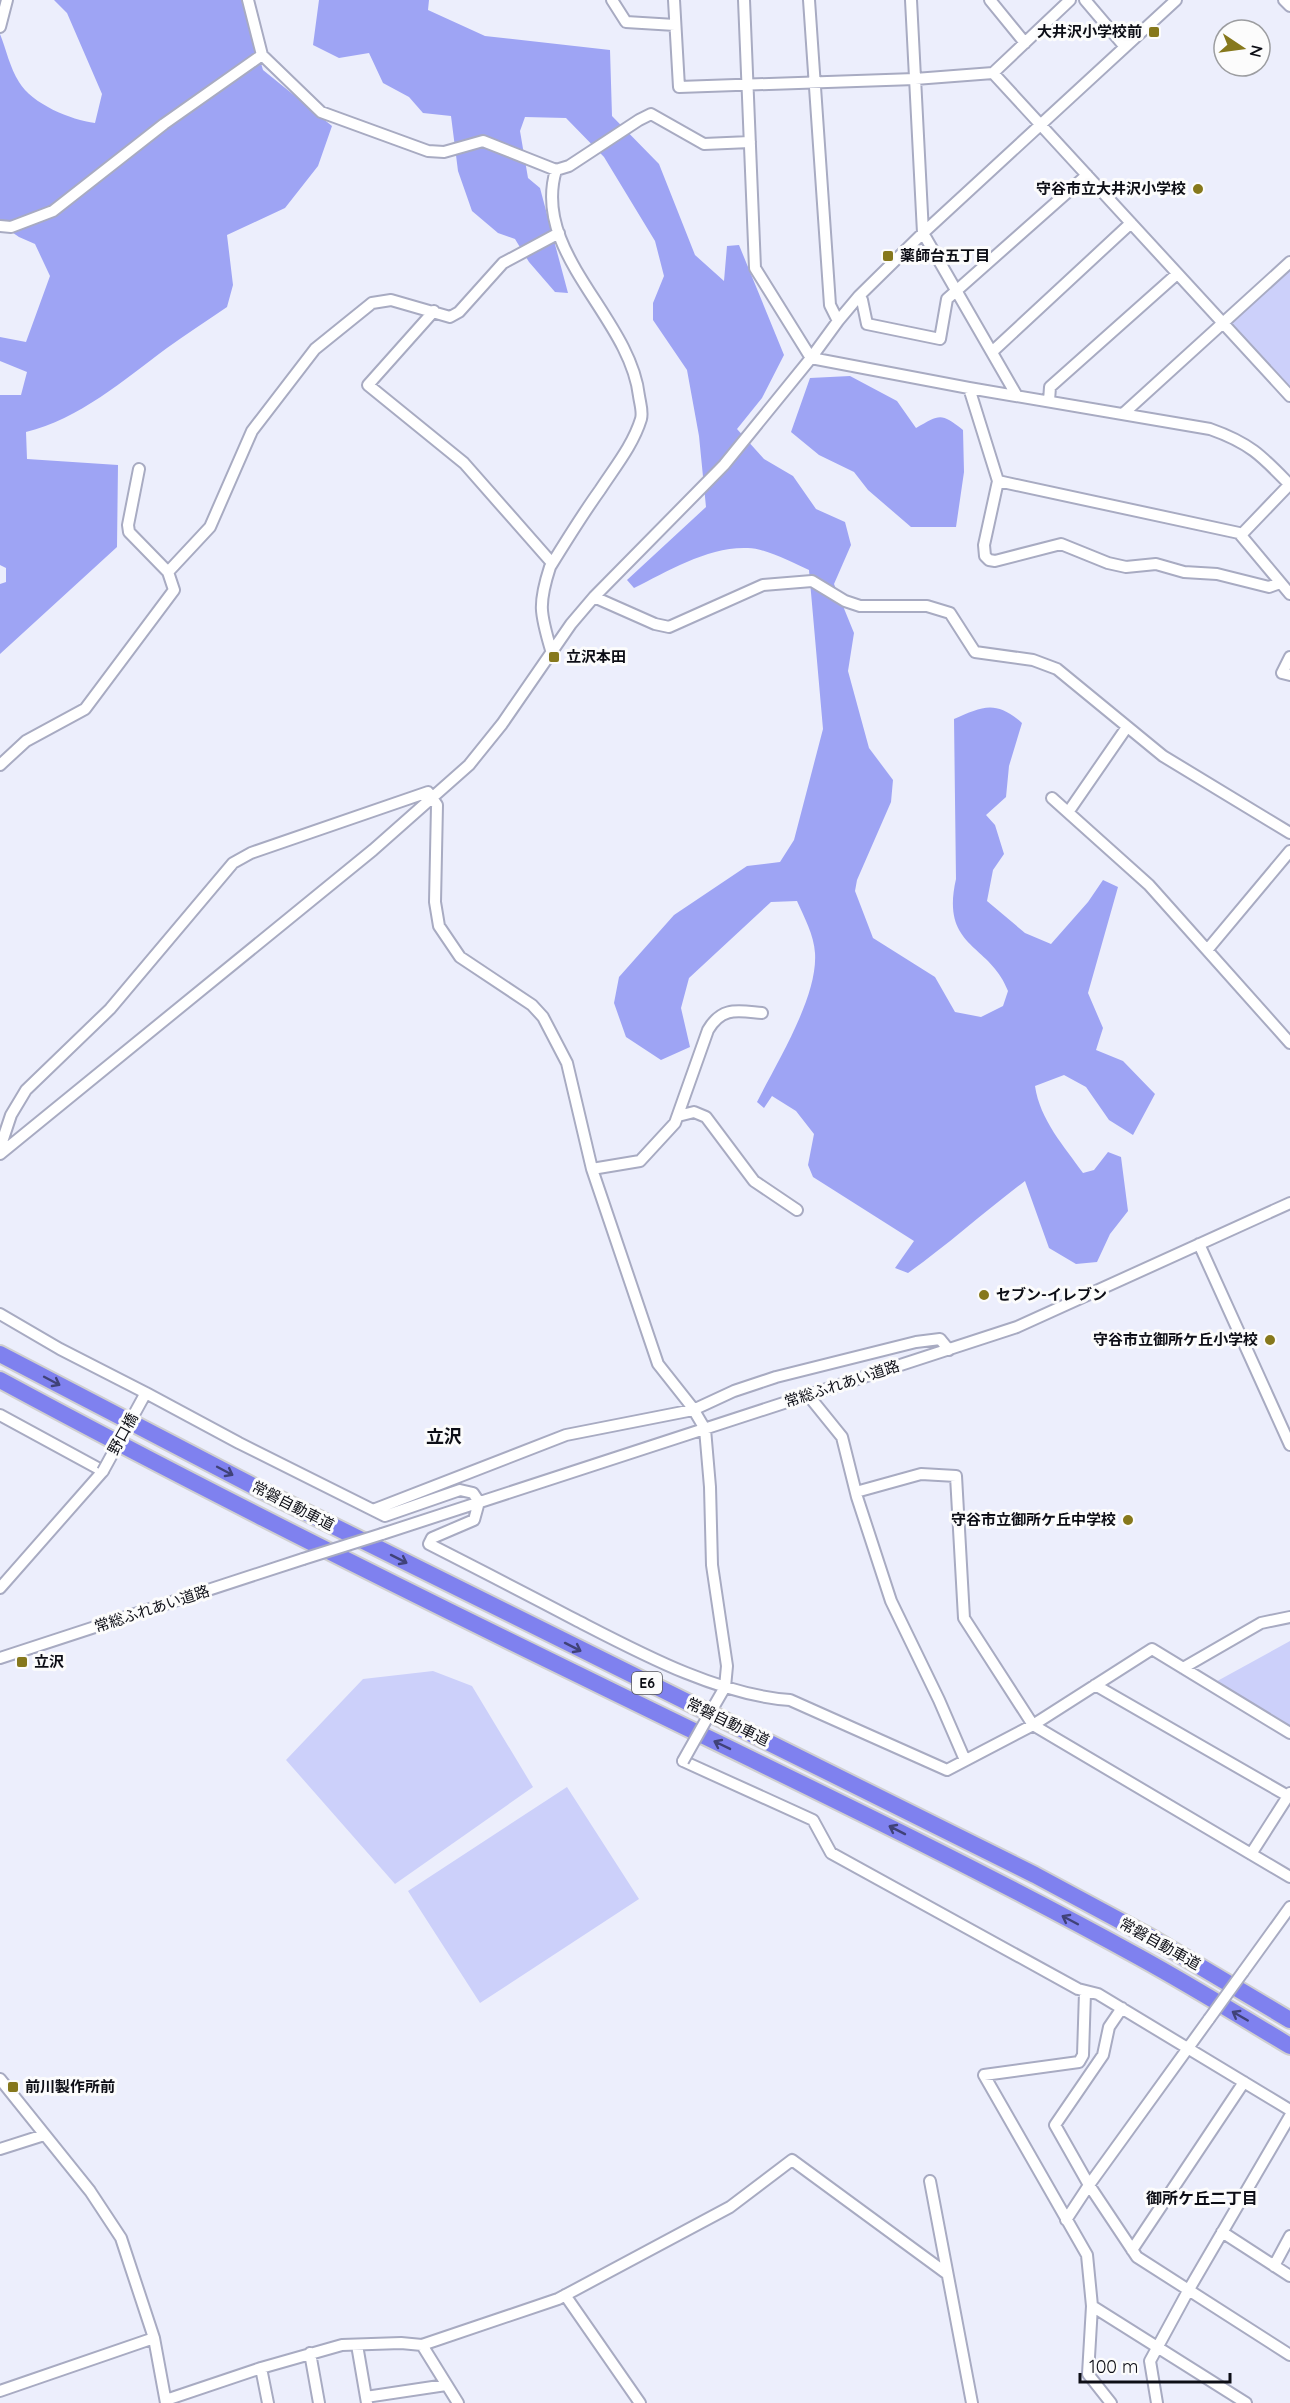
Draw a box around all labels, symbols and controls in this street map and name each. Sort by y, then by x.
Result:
north arrow [1212,18,1272,78]
place label: 大井沢小学校前 [1037,22,1142,41]
marker: 大井沢小学校前 [1147,25,1161,39]
text: N [1246,43,1268,59]
place label: 守谷市立大井沢小学校 [1036,179,1186,198]
marker: 守谷市立大井沢小学校 [1191,182,1205,196]
place label: 薬師台五丁目 [900,246,990,265]
marker: 薬師台五丁目 [881,249,895,263]
place label: 立沢本田 [566,647,626,666]
marker: 立沢本田 [547,650,561,664]
place label: セブン-イレブン [996,1285,1107,1304]
marker: セブン-イレブン [977,1288,991,1302]
place label: 守谷市立御所ケ丘小学校 [1093,1330,1258,1349]
marker: 守谷市立御所ケ丘小学校 [1263,1333,1277,1347]
street label: 常総ふれあい道路 [782,1356,902,1411]
one-way arrow [42,1376,60,1387]
street label: 野口橋 [103,1409,142,1458]
district label: 立沢 [426,1425,462,1448]
one-way arrow [215,1466,233,1477]
street label: 常磐自動車道 [249,1477,338,1534]
place label: 守谷市立御所ケ丘中学校 [951,1510,1116,1529]
marker: 守谷市立御所ケ丘中学校 [1121,1513,1135,1527]
one-way arrow [389,1554,407,1565]
street label: 常総ふれあい道路 [92,1581,212,1636]
one-way arrow [564,1641,582,1653]
place label: 立沢 [34,1652,64,1671]
marker: 立沢 [15,1655,29,1669]
road number: E6 [632,1672,662,1694]
street label: 常磐自動車道 [684,1693,773,1750]
one-way arrow [713,1738,731,1750]
one-way arrow [888,1824,906,1836]
street label: 常磐自動車道 [1116,1913,1204,1974]
one-way arrow [1062,1914,1079,1926]
one-way arrow [1232,2010,1249,2022]
place label: 前川製作所前 [25,2077,115,2096]
marker: 前川製作所前 [6,2080,20,2094]
district label: 御所ケ丘二丁目 [1146,2188,1258,2208]
scale bar [1080,2346,1230,2384]
text: 100 m [1089,2355,1138,2378]

